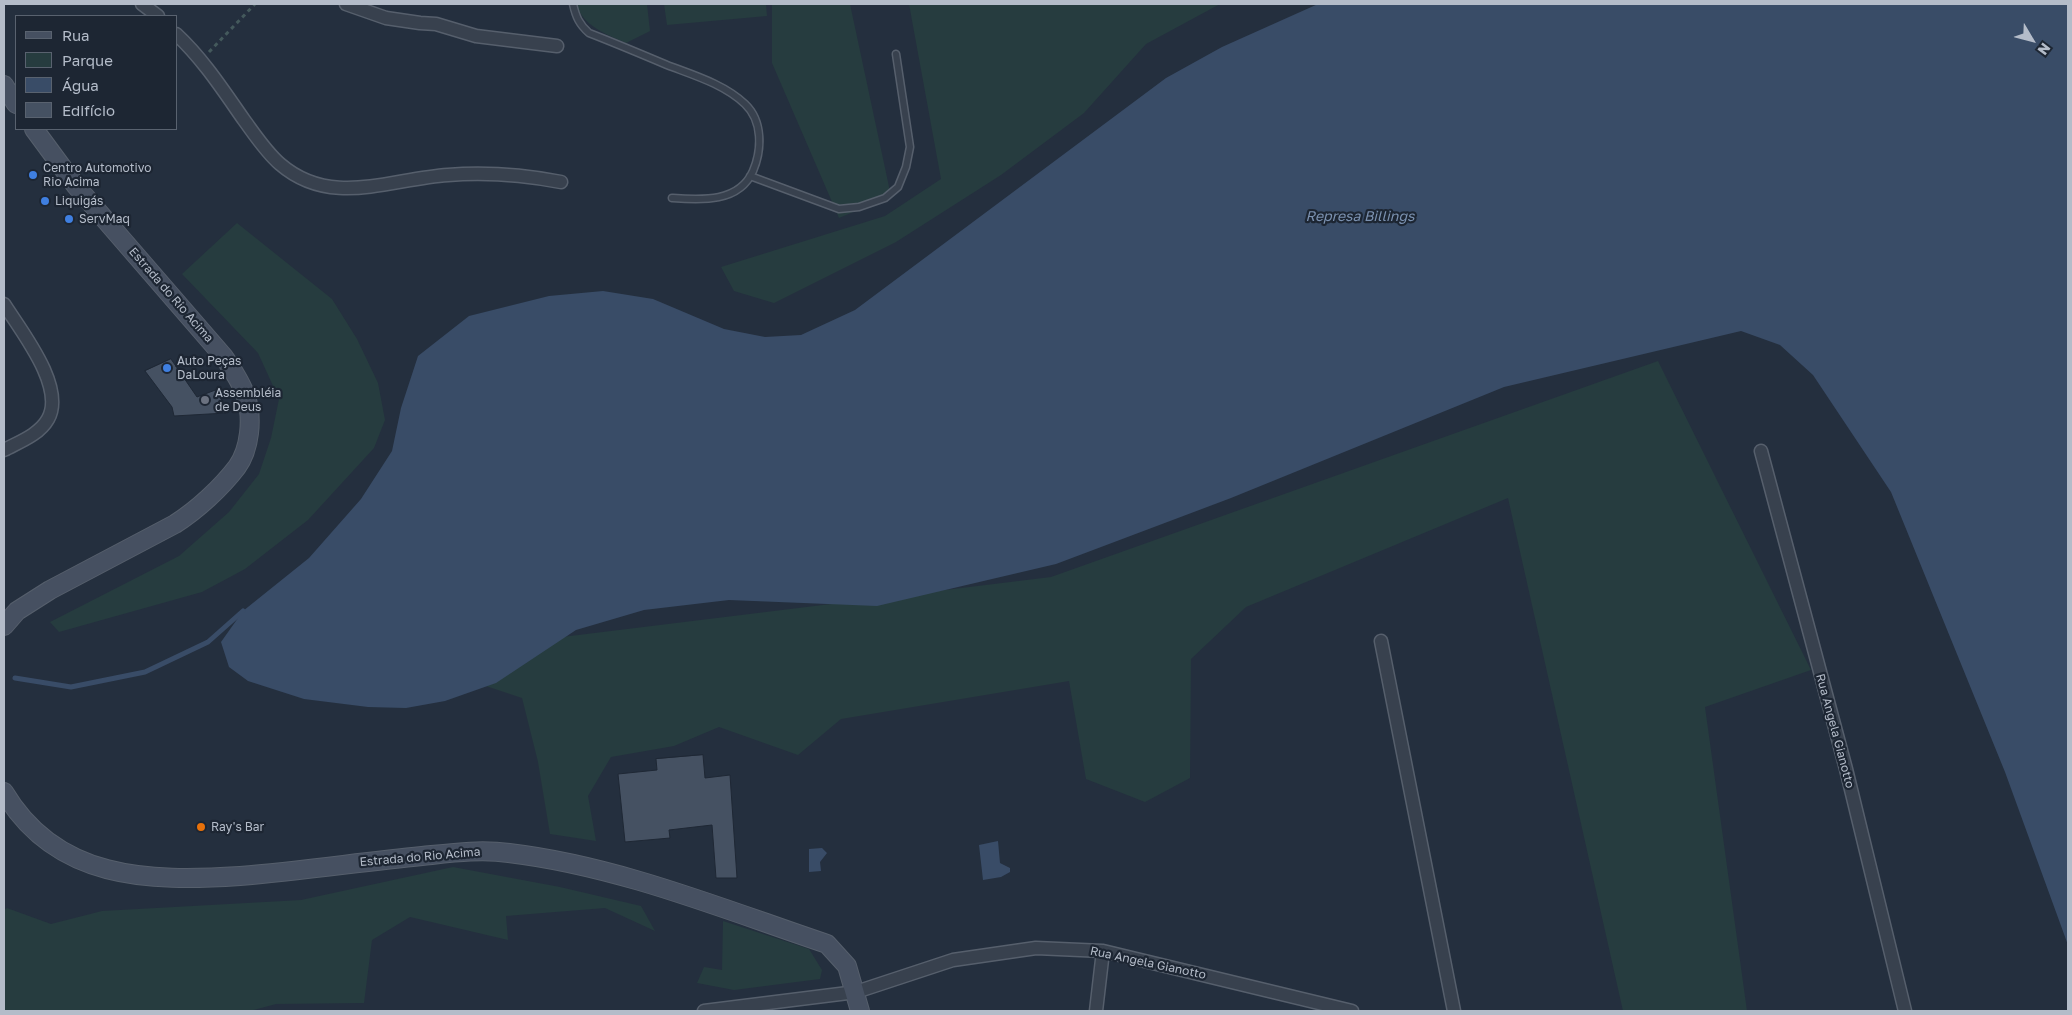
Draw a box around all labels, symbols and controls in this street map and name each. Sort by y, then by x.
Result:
legend [15,15,178,130]
north arrow [2007,15,2057,65]
text: Rua [62,26,89,44]
text: N [2034,40,2054,59]
text: Parque [62,51,113,69]
text: Água [62,76,99,94]
text: Edifício [62,101,115,119]
place label: Centro Automotivo Rio Acima [43,161,152,189]
marker: Centro Automotivo Rio Acima [27,169,39,181]
place label: Liquigás [55,194,103,208]
marker: Liquigás [39,195,51,207]
water label: Represa Billings [1306,209,1414,225]
place label: ServMaq [79,212,130,226]
marker: ServMaq [63,213,75,225]
street label: Estrada do Rio Acima [126,245,216,345]
place label: Auto Peças DaLoura [177,354,241,382]
marker: Auto Peças DaLoura [161,362,173,374]
place label: Assembléia de Deus [215,386,281,414]
marker: Assembléia de Deus [199,394,211,406]
street label: Rua Angela Gianotto [1813,672,1857,790]
place label: Ray's Bar [211,820,264,834]
marker: Ray's Bar [195,821,207,833]
street label: Estrada do Rio Acima [359,845,481,869]
street label: Rua Angela Gianotto [1089,944,1207,982]

